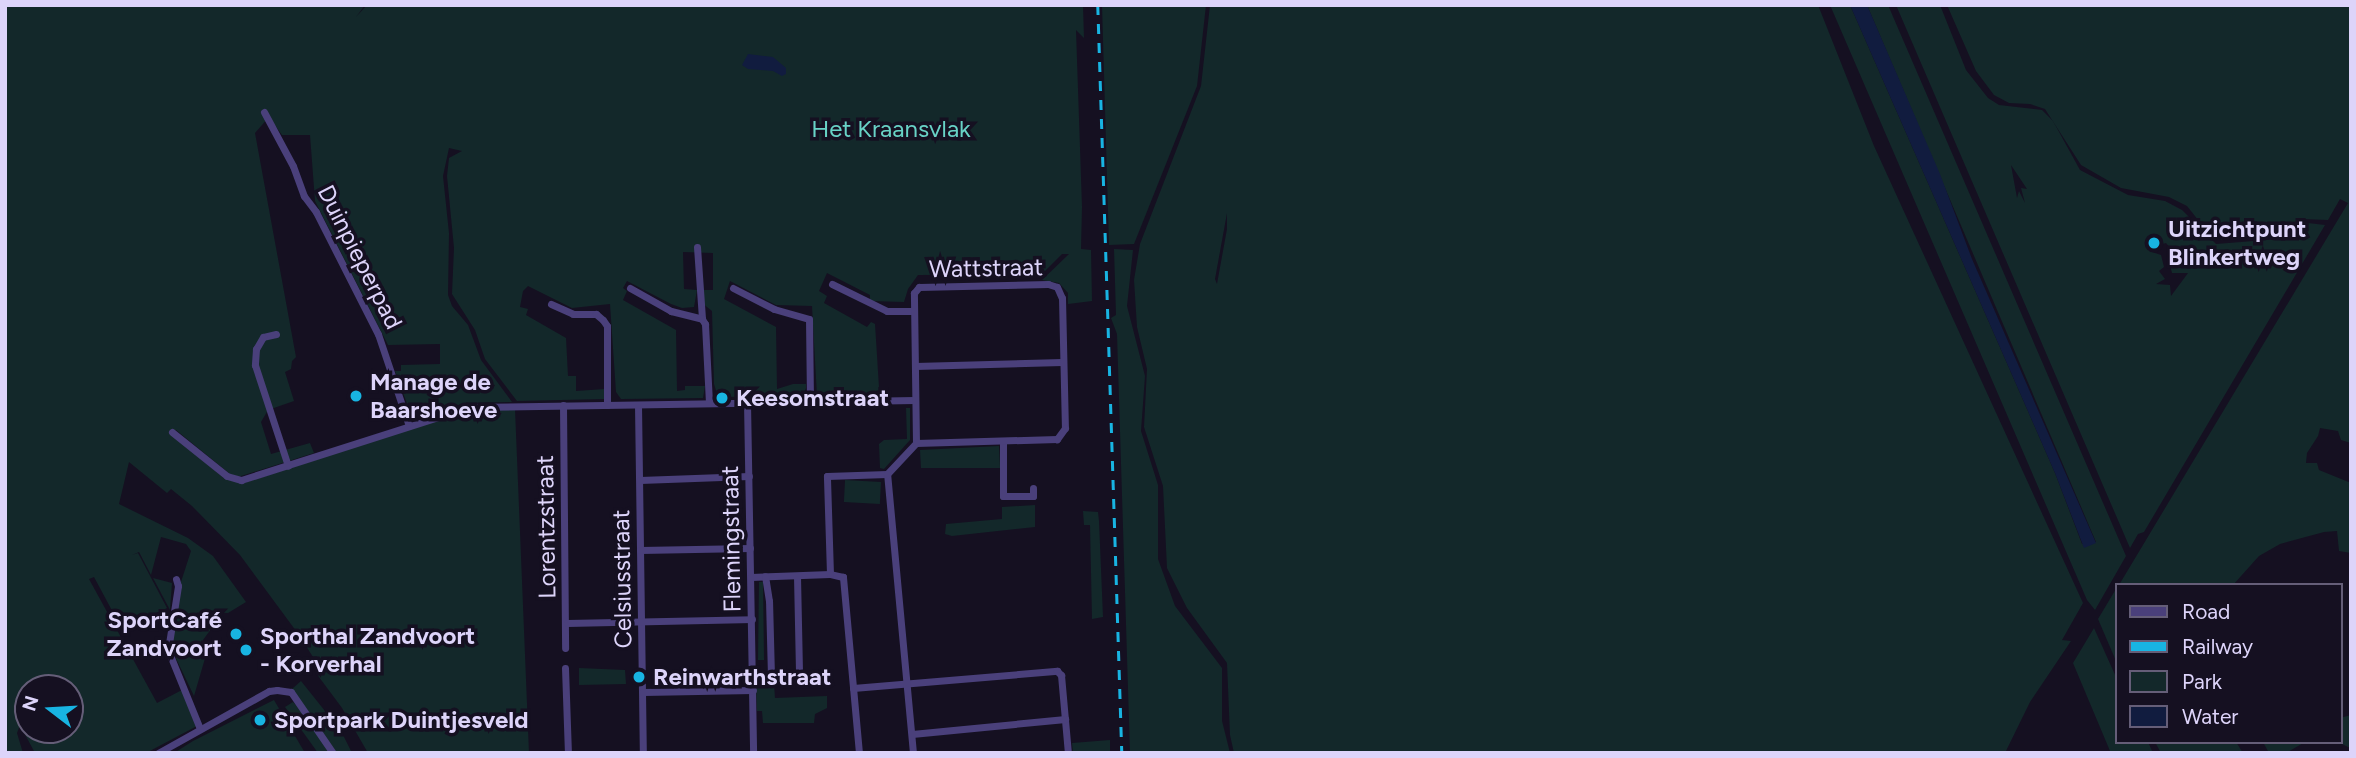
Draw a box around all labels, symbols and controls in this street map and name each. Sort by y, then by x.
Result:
park label: Het Kraansvlak [811,115,971,143]
street label: Duinpieperpad [311,180,409,334]
place label: Uitzichtpunt Blinkertweg [2168,215,2306,271]
marker: Uitzichtpunt Blinkertweg [2146,235,2162,251]
street label: Wattstraat [929,253,1043,283]
place label: Manage de Baarshoeve [370,368,497,424]
place label: Keesomstraat [736,384,889,412]
marker: Manage de Baarshoeve [348,388,364,404]
marker: Keesomstraat [714,390,730,406]
street label: Lorentzstraat [530,455,562,599]
street label: Flemingstraat [715,465,747,613]
street label: Celsiusstraat [606,509,638,649]
legend [2114,583,2342,744]
text: Road [2182,599,2230,624]
place label: SportCafé Zandvoort [107,606,222,662]
place label: Sporthal Zandvoort - Korverhal [260,622,475,678]
marker: SportCafé Zandvoort [228,626,244,642]
text: Railway [2182,634,2253,659]
marker: Sporthal Zandvoort - Korverhal [238,642,254,658]
place label: Reinwarthstraat [653,663,831,691]
marker: Reinwarthstraat [631,669,647,685]
text: Park [2182,669,2222,694]
north arrow [14,674,84,744]
text: N [17,693,43,714]
text: Water [2182,704,2238,729]
place label: Sportpark Duintjesveld [274,706,529,734]
marker: Sportpark Duintjesveld [252,712,268,728]

